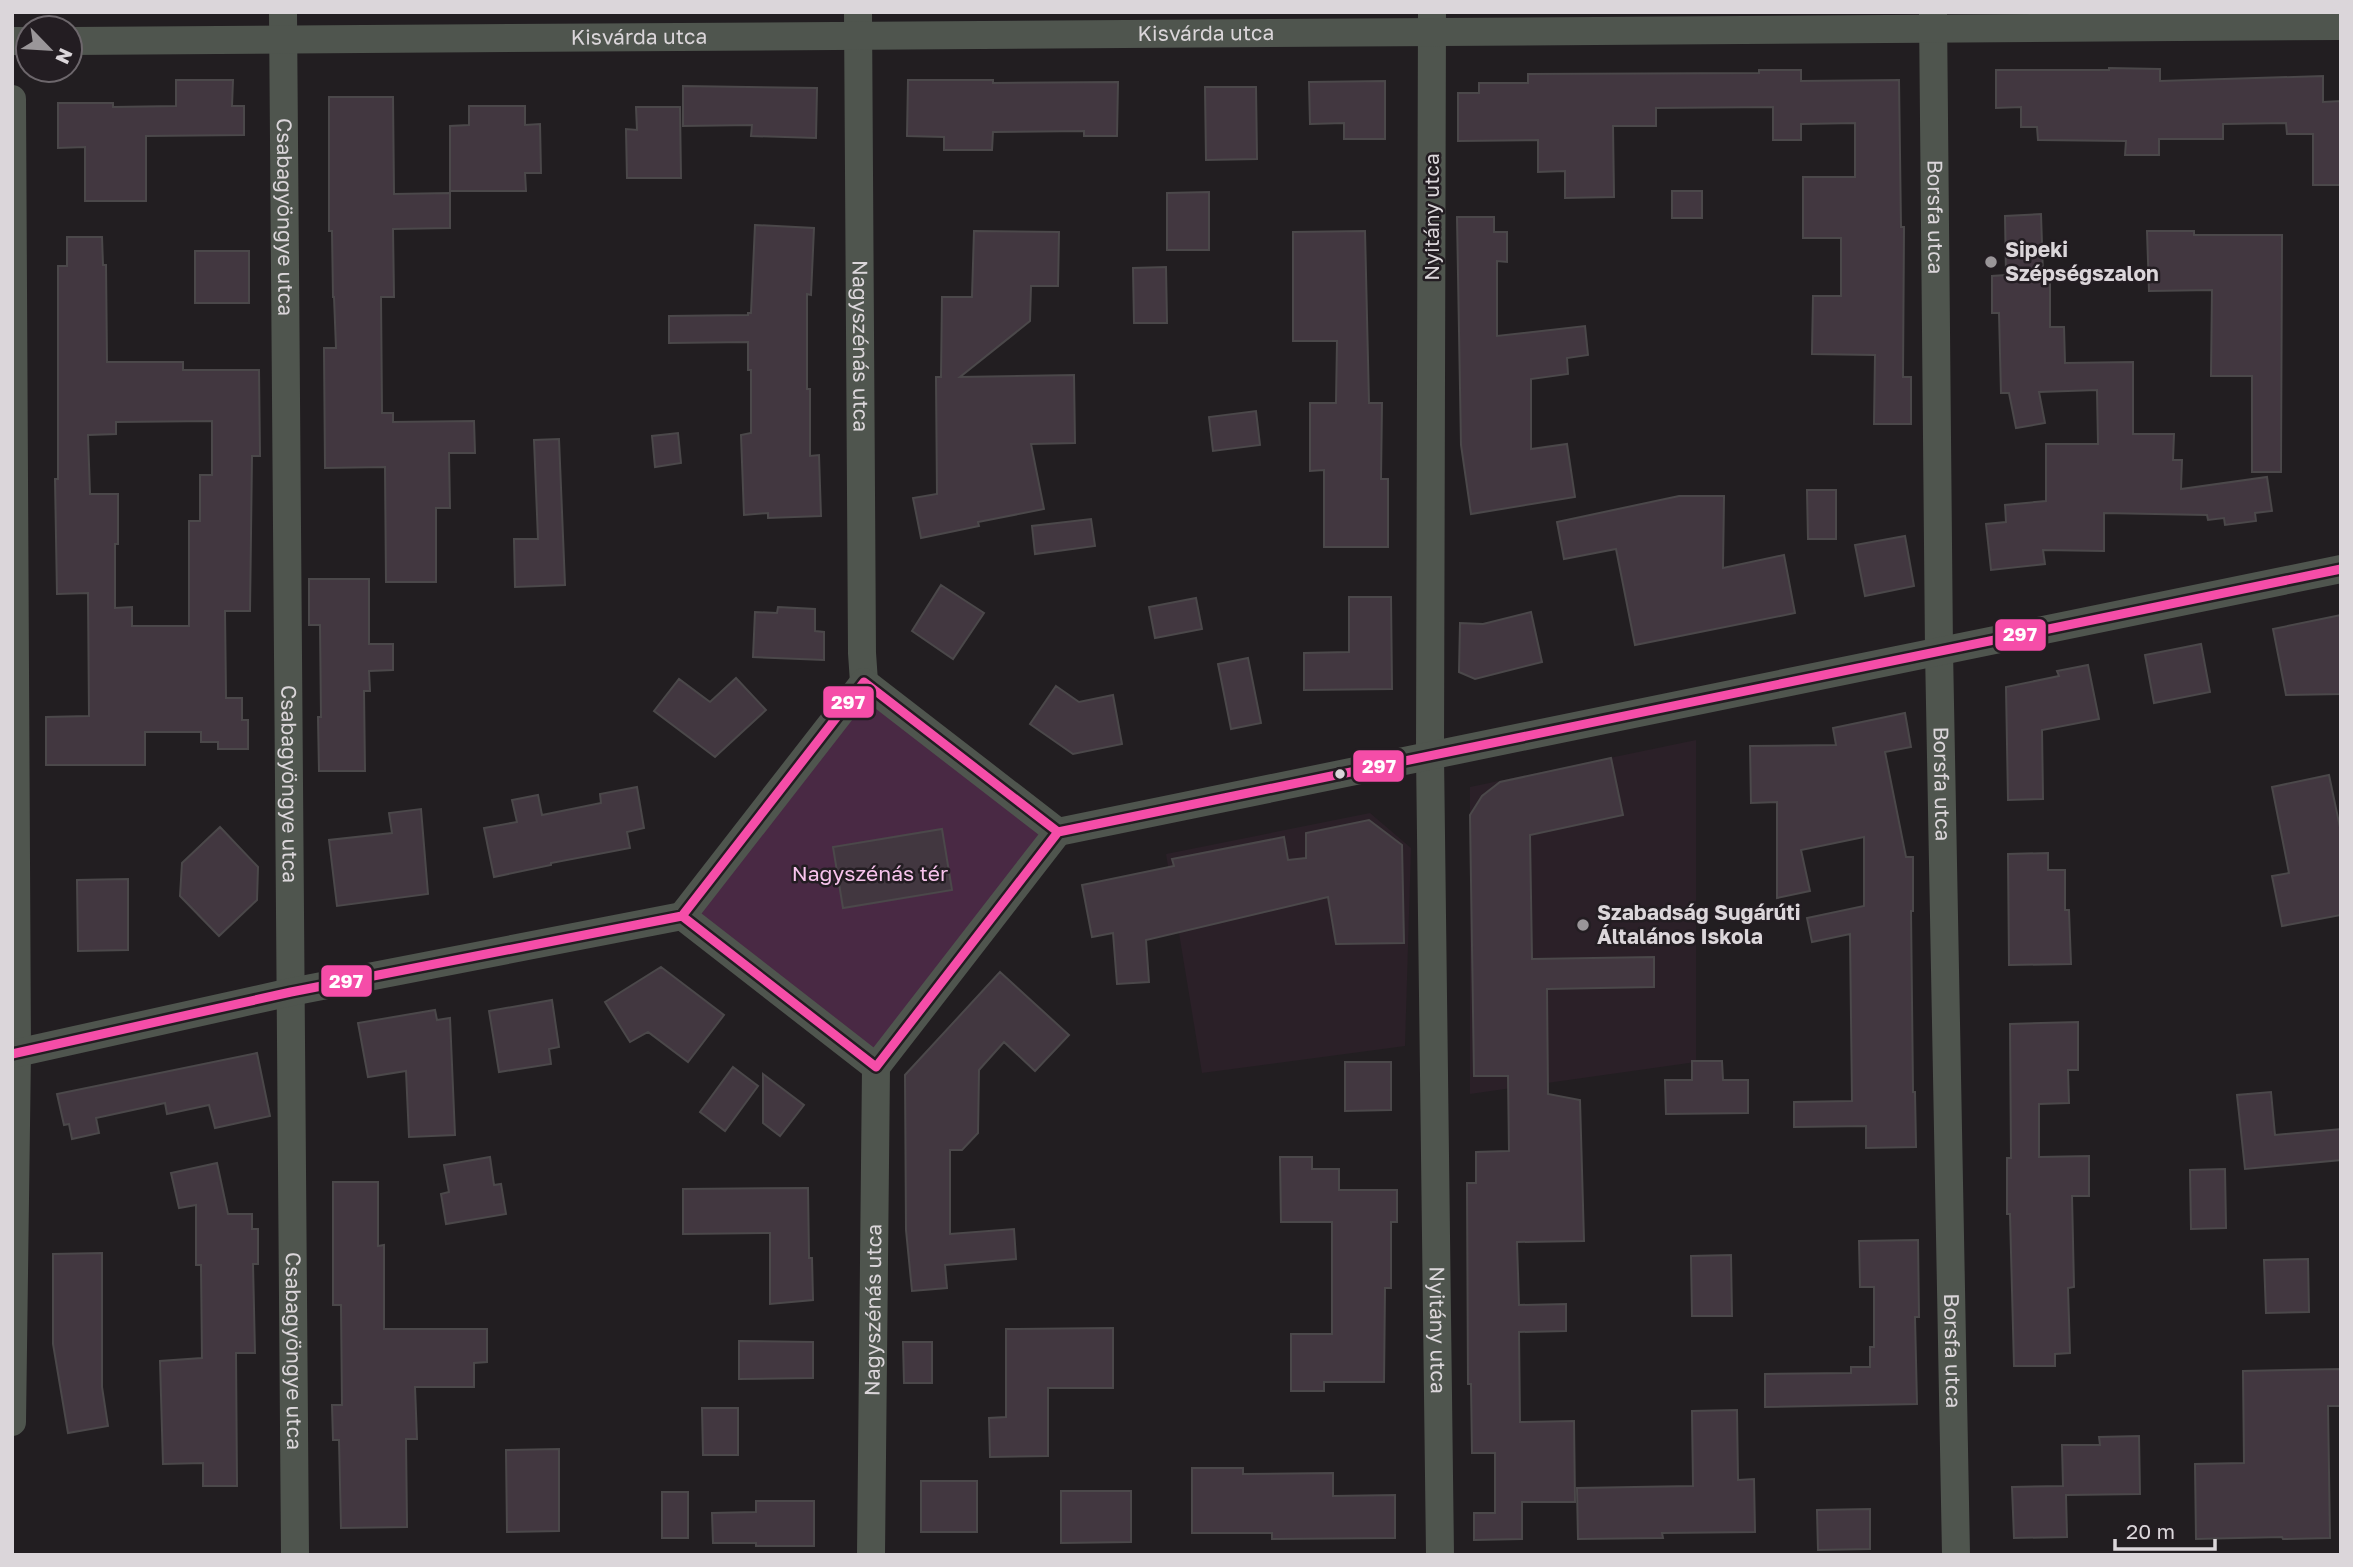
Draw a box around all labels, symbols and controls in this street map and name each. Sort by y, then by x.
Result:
north arrow [14,14,84,84]
street label: Kisvárda utca [1137,19,1274,46]
street label: Kisvárda utca [571,23,707,50]
text: N [51,45,78,68]
street label: Csabagyöngye utca [272,118,299,316]
street label: Nyitány utca [1418,153,1444,281]
street label: Borsfa utca [1922,159,1949,275]
place label: Sipeki Szépségszalon [2005,236,2159,286]
marker: Sipeki Szépségszalon [1983,254,1999,270]
street label: Nagyszénás utca [848,260,875,432]
line badge: 297 [1994,618,2047,652]
text: 297 [2003,622,2037,645]
street label: Csabagyöngye utca [276,685,304,883]
line badge: 297 [822,685,875,719]
text: 297 [831,690,865,713]
street label: Borsfa utca [1928,726,1957,842]
line badge: 297 [1352,749,1405,783]
text: 297 [1362,754,1396,777]
unlabelled marker [1333,767,1347,781]
park label: Nagyszénás tér [792,860,948,886]
place label: Szabadság Sugárúti Általános Iskola [1597,899,1800,949]
marker: Szabadság Sugárúti Általános Iskola [1575,917,1591,933]
line badge: 297 [320,964,373,998]
text: 297 [329,969,363,992]
street label: Nagyszénás utca [859,1224,886,1396]
street label: Csabagyöngye utca [281,1252,308,1450]
street label: Nyitány utca [1424,1266,1452,1394]
street label: Borsfa utca [1939,1293,1967,1408]
scale bar [2115,1508,2215,1552]
text: 20 m [2126,1518,2175,1544]

